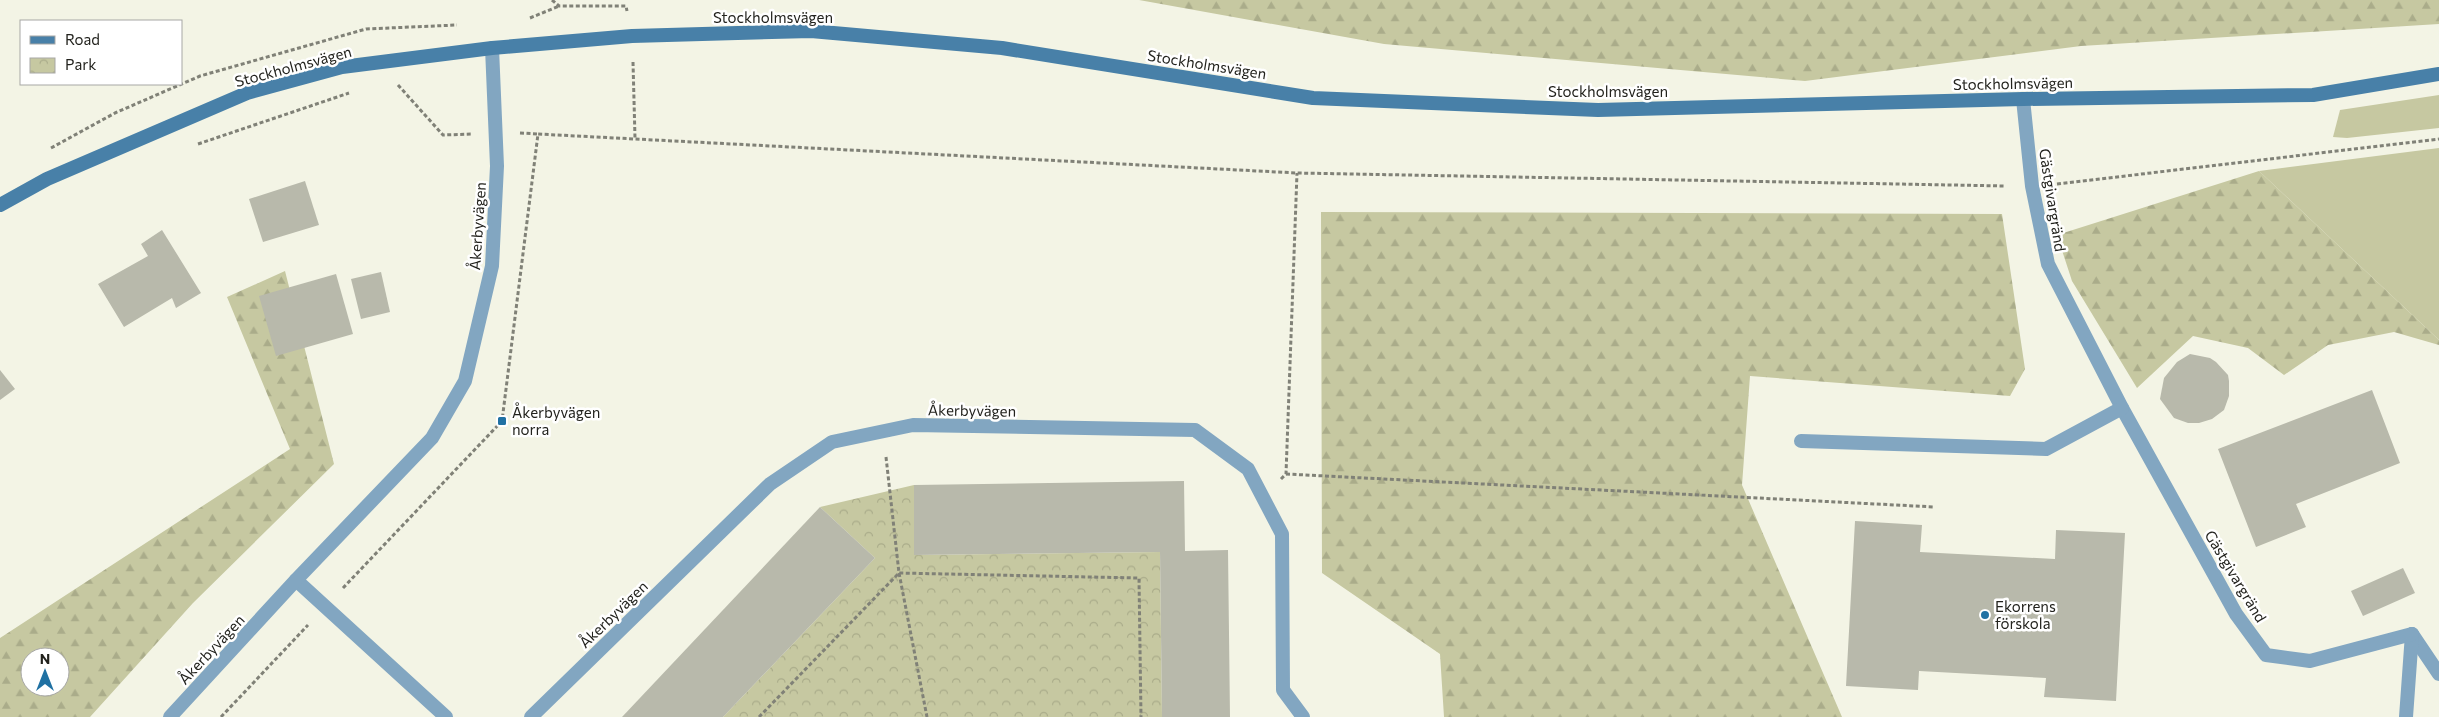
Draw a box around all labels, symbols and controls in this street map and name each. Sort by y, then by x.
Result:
street label: Stockholmsvägen [713,8,833,26]
legend [20,20,182,85]
text: Road [65,30,100,48]
street label: Stockholmsvägen [233,42,353,90]
street label: Stockholmsvägen [1146,46,1268,82]
text: Park [65,55,96,73]
street label: Stockholmsvägen [1953,73,2073,93]
street label: Stockholmsvägen [1548,82,1668,100]
street label: Gästgivargränd [2036,147,2070,253]
street label: Åkerbyvägen [464,181,489,271]
street label: Åkerbyvägen [928,399,1016,420]
place label: Åkerbyvägen norra [512,402,600,438]
marker: Åkerbyvägen norra [496,415,508,427]
street label: Gästgivargränd [2201,527,2271,625]
street label: Åkerbyvägen [574,576,651,651]
place label: Ekorrens förskola [1995,597,2056,632]
marker: Ekorrens förskola [1979,609,1991,621]
street label: Åkerbyvägen [174,610,248,687]
north arrow [20,647,70,697]
text: N [40,650,50,667]

